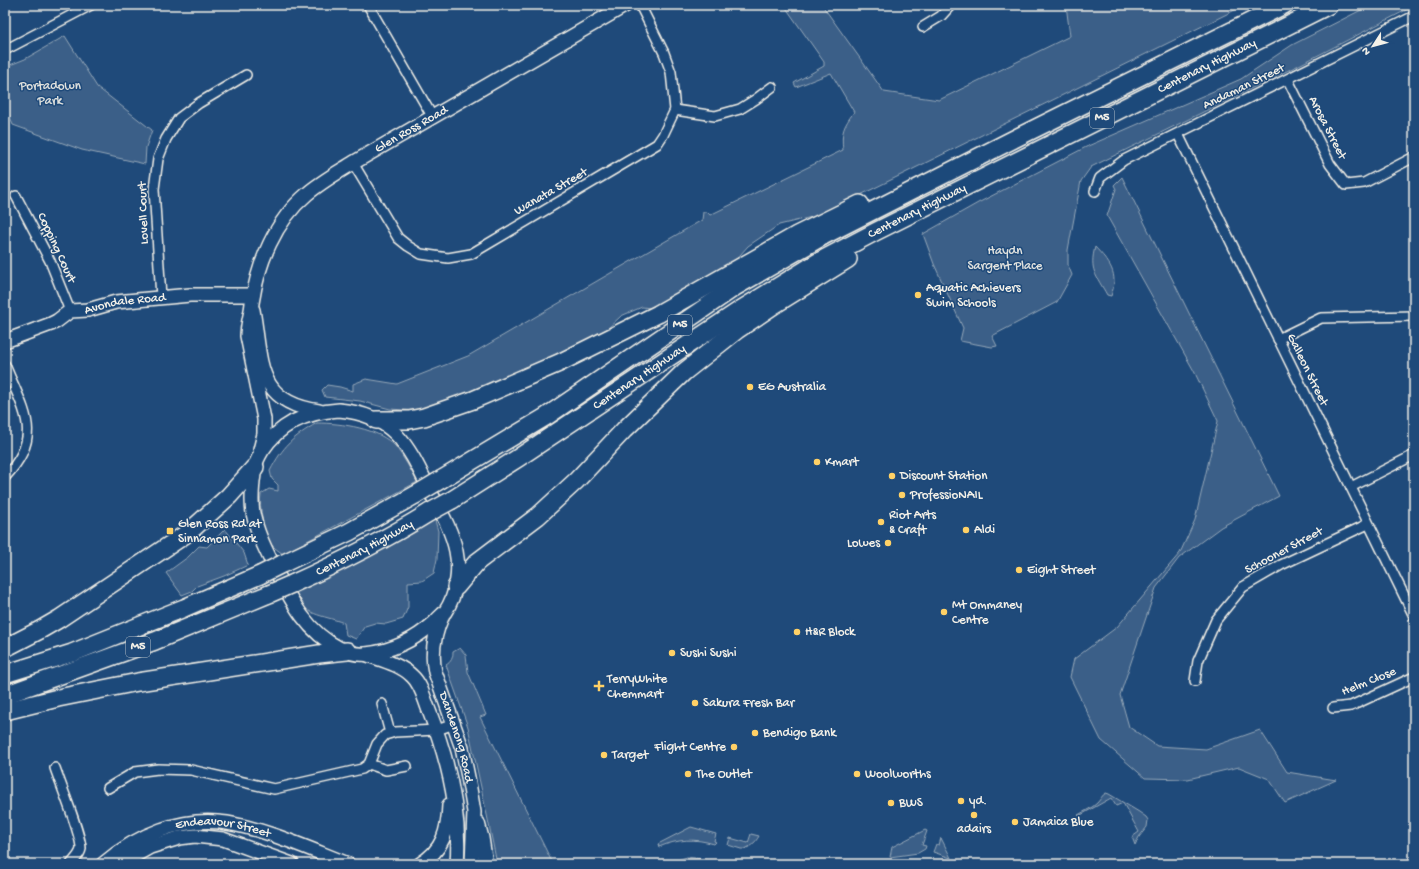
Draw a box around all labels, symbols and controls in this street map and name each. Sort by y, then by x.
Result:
north arrow [1353,26,1393,66]
street label: Centenary Highway [1155,35,1259,97]
text: N [1360,44,1373,57]
street label: Andaman Street [1201,60,1289,113]
park label: Portadown Park [18,79,82,109]
street label: Arosa Street [1305,94,1350,164]
street label: Glen Ross Road [372,102,451,156]
road number: M5 [1090,108,1114,128]
street label: Wanata Street [512,164,592,219]
street label: Lovell Court [135,180,153,245]
street label: Centenary Highway [865,180,969,242]
street label: Copping Court [33,210,80,287]
park label: Haydn Sargent Place [968,244,1043,274]
place label: Aquatic Achievers Swim Schools [926,281,1022,311]
street label: Avondale Road [83,290,168,318]
marker: Aquatic Achievers Swim Schools [913,290,923,300]
road number: M5 [668,315,692,335]
street label: Galleon Street [1283,331,1332,410]
street label: Centenary Highway [590,341,689,413]
place label: EG Australia [758,380,827,395]
marker: EG Australia [745,382,755,392]
place label: Kmart [825,455,860,470]
marker: Kmart [812,457,822,467]
place label: Discount Station [899,469,988,484]
marker: Discount Station [887,471,897,481]
place label: ProfessioNAIL [909,488,984,503]
marker: ProfessioNAIL [897,490,907,500]
place label: Riot Arts & Craft [889,508,937,538]
street label: Centenary Highway [313,516,416,580]
place label: Glen Ross Rd at Sinnamon Park [178,517,263,547]
marker: Riot Arts & Craft [876,517,886,527]
place label: Aldi [974,523,995,538]
street label: Schooner Street [1242,523,1327,578]
marker: Aldi [961,525,971,535]
marker: Glen Ross Rd at Sinnamon Park [165,526,175,536]
place label: Lowes [847,536,881,551]
marker: Lowes [883,538,893,548]
place label: Eight Street [1027,563,1097,578]
marker: Eight Street [1014,565,1024,575]
place label: Mt Ommaney Centre [952,598,1023,628]
marker: Mt Ommaney Centre [939,607,949,617]
place label: H&R Block [805,625,856,640]
marker: H&R Block [792,627,802,637]
road number: M5 [126,637,150,657]
place label: Sushi Sushi [680,646,737,661]
marker: Sushi Sushi [667,648,677,658]
street label: Helm Close [1340,664,1399,700]
place label: TerryWhite Chemmart [606,672,667,702]
marker: TerryWhite Chemmart [594,681,604,691]
street label: Dandenong Road [435,689,477,785]
place label: Sakura Fresh Bar [703,696,796,711]
marker: Sakura Fresh Bar [690,698,700,708]
place label: Bendigo Bank [762,726,837,741]
marker: Bendigo Bank [750,728,760,738]
place label: Flight Centre [653,740,726,755]
marker: Flight Centre [729,742,739,752]
place label: Target [611,748,650,763]
marker: Target [599,750,609,760]
place label: The Outlet [695,767,754,782]
place label: Woolworths [865,767,932,782]
marker: The Outlet [683,769,693,779]
marker: Woolworths [852,769,862,779]
place label: yd. [969,794,987,809]
place label: BWS [898,796,924,811]
marker: yd. [956,796,966,806]
marker: BWS [886,798,896,808]
marker: adairs [969,810,979,820]
street label: Endeavour Street [174,814,274,842]
place label: Jamaica Blue [1023,815,1094,830]
marker: Jamaica Blue [1010,817,1020,827]
place label: adairs [957,822,992,837]

